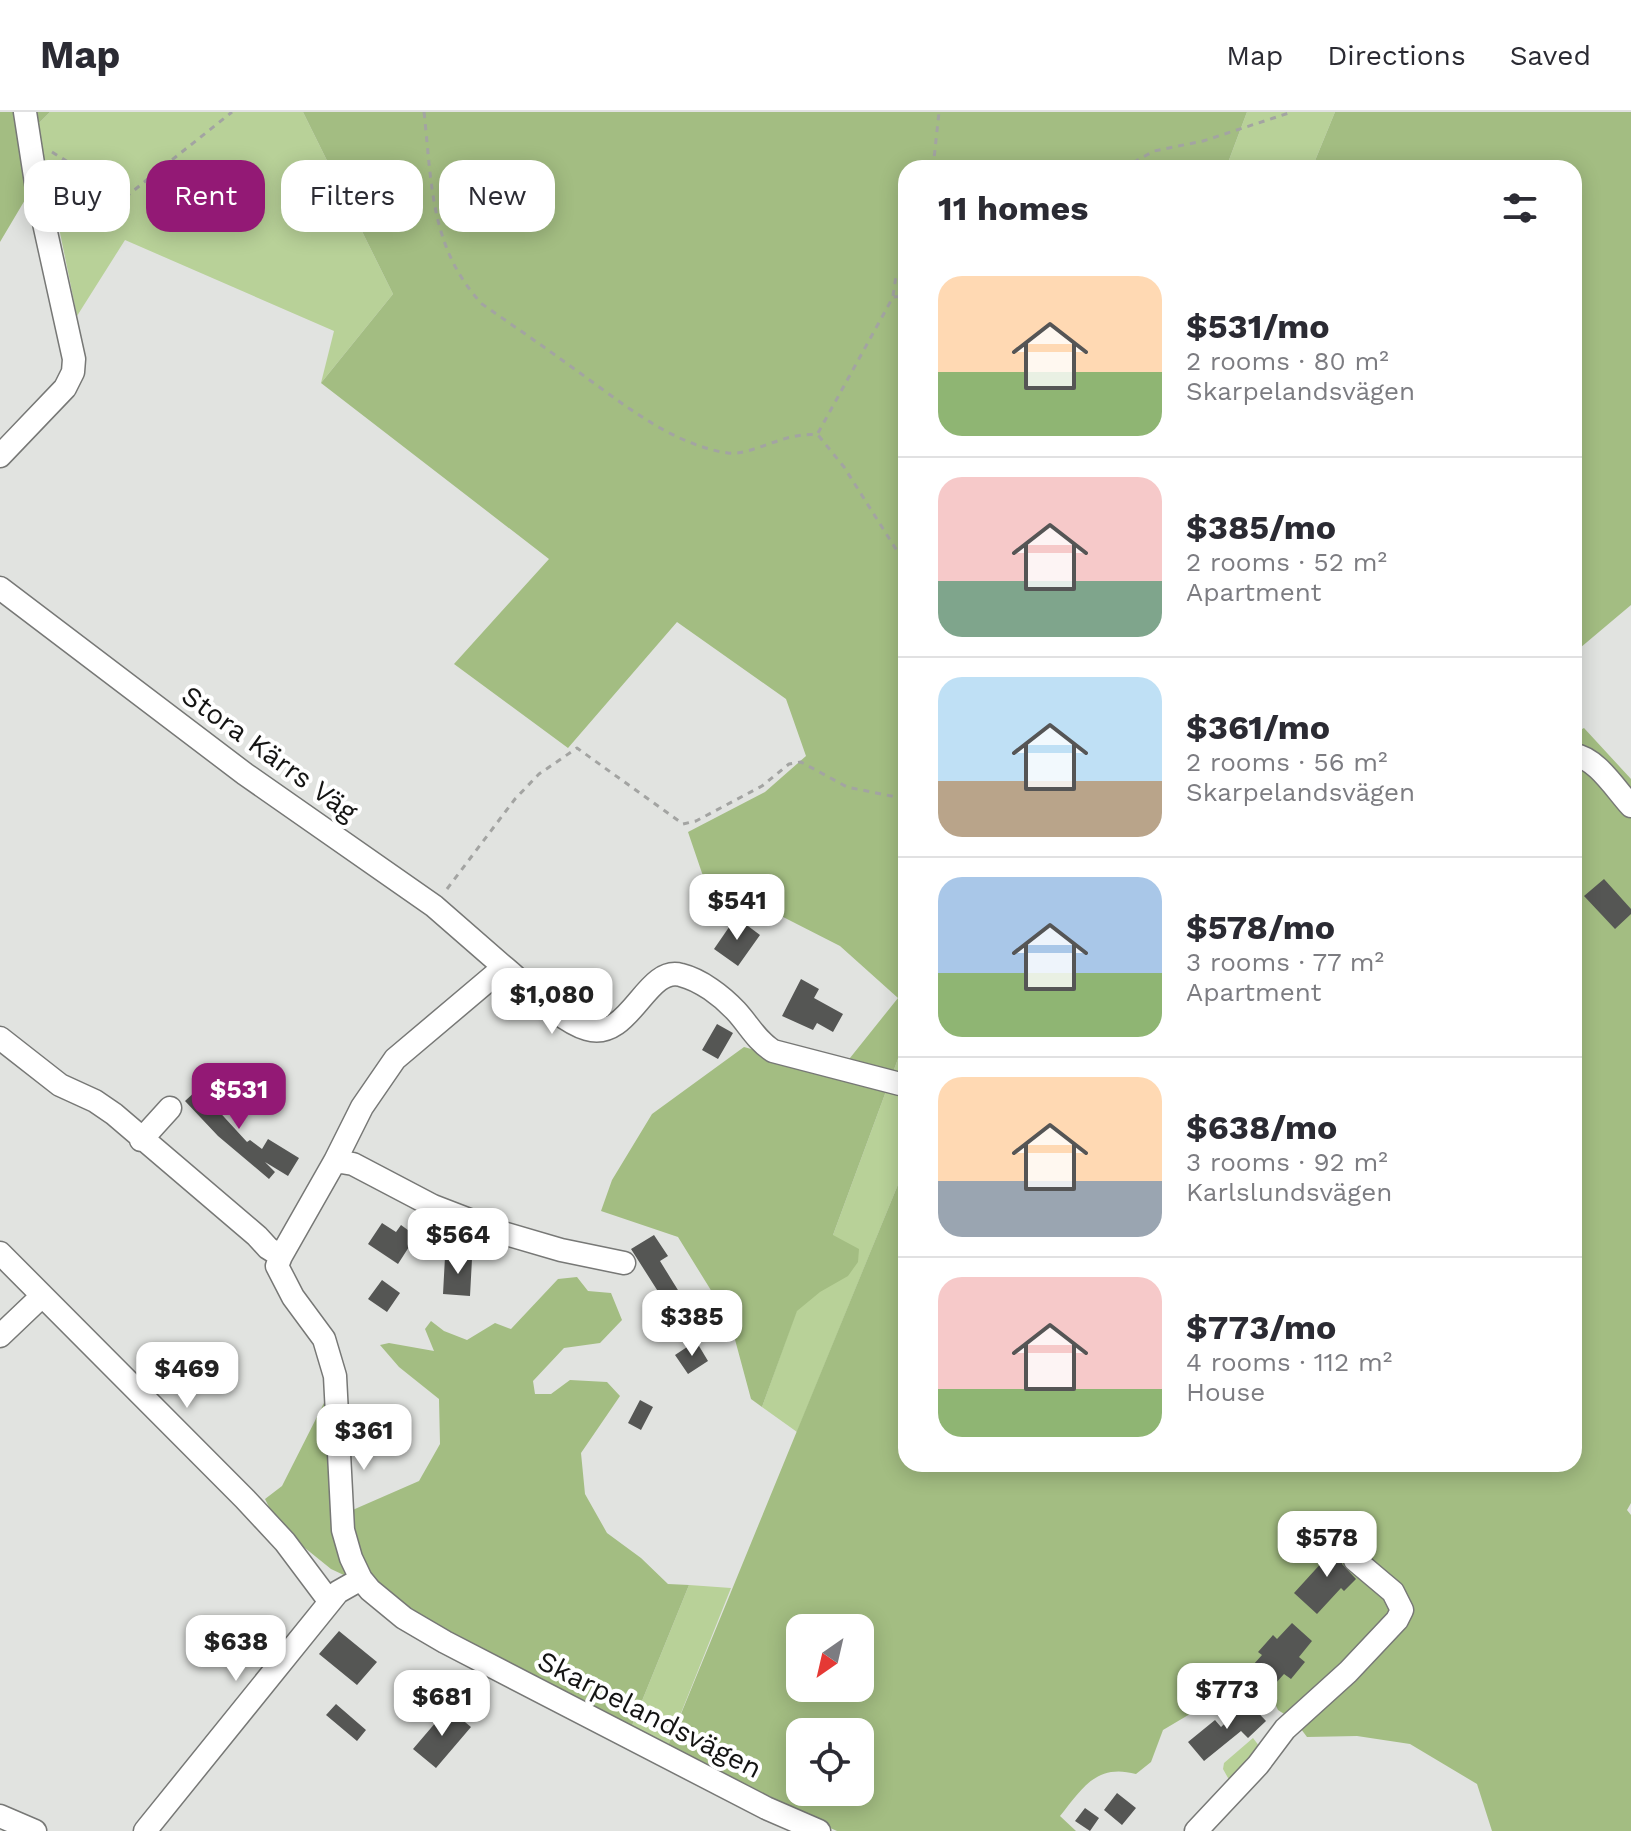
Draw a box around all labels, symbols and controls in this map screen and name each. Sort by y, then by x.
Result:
text: Map [40,33,120,77]
text: Map [1226,39,1283,72]
text: Directions [1327,39,1466,72]
text: Saved [1510,39,1591,72]
chip: Buy [24,160,130,232]
chip: Rent [146,160,265,232]
chip: Filters [281,160,423,232]
chip: New [439,160,555,232]
icon: filters [1498,186,1542,230]
text: 11 homes [938,188,1088,228]
text: $531/mo [1186,306,1330,346]
icon: home [1002,308,1098,404]
text: 2 rooms · 80 m² [1186,346,1389,376]
text: Skarpelandsvägen [1186,376,1415,406]
text: $385/mo [1186,507,1336,547]
icon: home [1002,509,1098,605]
text: 2 rooms · 52 m² [1186,547,1387,577]
text: Apartment [1186,577,1322,607]
street label: Stora Kärrs Väg [175,679,364,828]
text: $361/mo [1186,707,1330,747]
icon: home [1002,709,1098,805]
text: 2 rooms · 56 m² [1186,747,1388,777]
text: Skarpelandsvägen [1186,777,1415,807]
pin: $541 [690,874,784,942]
text: $541 [707,885,767,915]
text: $578/mo [1186,907,1335,947]
icon: home [1002,909,1098,1005]
text: 3 rooms · 77 m² [1186,947,1384,977]
pin: $1,080 [487,968,617,1036]
text: Apartment [1186,977,1322,1007]
text: $1,080 [510,979,594,1009]
pin: $531 [192,1063,286,1131]
text: $531 [210,1074,268,1104]
text: $638/mo [1186,1107,1337,1147]
icon: home [1002,1109,1098,1205]
text: 3 rooms · 92 m² [1186,1147,1388,1177]
text: Karlslundsvägen [1186,1177,1392,1207]
pin: $564 [411,1208,505,1276]
text: $564 [426,1219,490,1249]
pin: $385 [645,1290,739,1358]
text: $385 [660,1301,724,1331]
text: $773/mo [1186,1307,1336,1347]
icon: home [1002,1309,1098,1405]
pin: $469 [140,1342,234,1410]
text: 4 rooms · 112 m² [1186,1347,1392,1377]
text: $469 [154,1353,220,1383]
text: House [1186,1377,1265,1407]
pin: $361 [317,1404,411,1472]
text: $361 [335,1415,393,1445]
pin: $578 [1280,1511,1374,1579]
text: $578 [1296,1522,1358,1552]
north arrow [786,1614,874,1702]
map controls [786,1614,874,1806]
pin: $638 [189,1615,283,1683]
text: $638 [204,1626,268,1656]
street label: Skarpelandsvägen [532,1644,767,1785]
pin: $773 [1180,1663,1274,1731]
pin: $681 [395,1670,489,1738]
text: $773 [1195,1674,1259,1704]
text: $681 [412,1681,472,1711]
button: locate [786,1718,874,1806]

